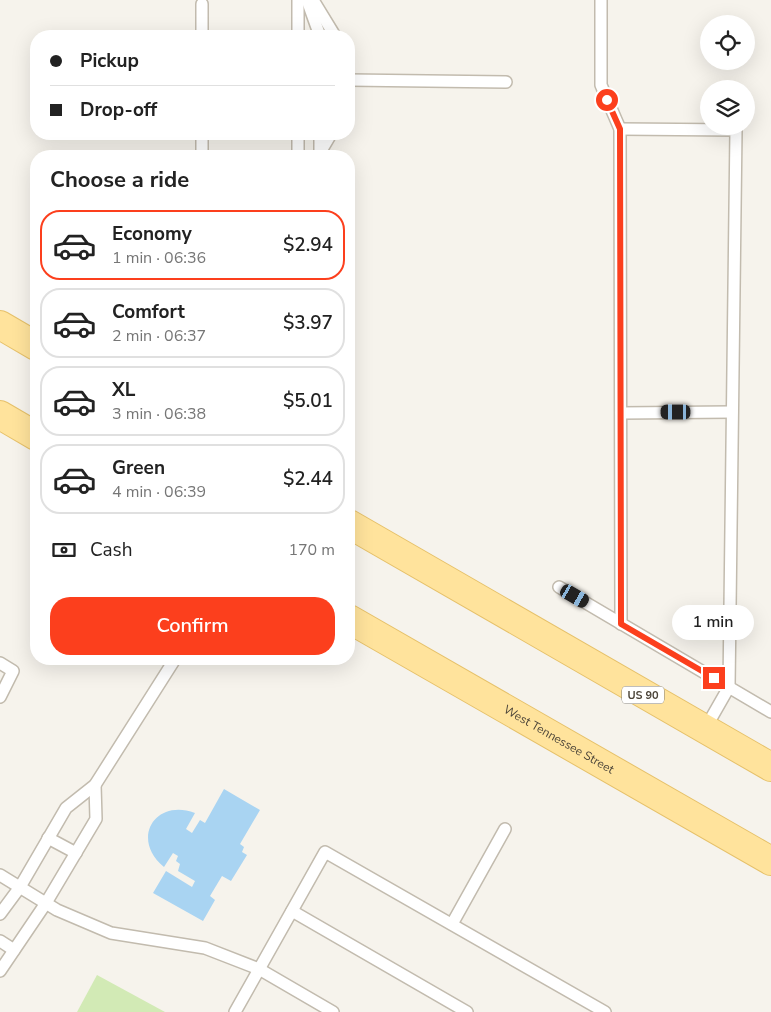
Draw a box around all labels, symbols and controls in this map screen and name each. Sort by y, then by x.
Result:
map controls [700,15,755,135]
button: locate [700,15,755,70]
text: Pickup [80,48,139,74]
button: layers [700,80,755,135]
route start [596,89,618,111]
text: Drop-off [80,97,157,123]
text: Choose a ride [50,165,189,195]
text: Economy [112,221,192,247]
icon: car [52,223,97,268]
text: $2.94 [283,232,333,258]
text: 1 min · 06:36 [112,247,206,269]
text: Comfort [112,299,185,325]
icon: car [52,301,97,346]
text: $3.97 [283,310,333,336]
text: 2 min · 06:37 [112,325,206,347]
text: XL [112,377,135,403]
icon: car [52,379,97,424]
text: $5.01 [283,388,333,414]
text: 3 min · 06:38 [112,403,206,425]
car [661,405,691,420]
text: Green [112,455,165,481]
icon: car [52,457,97,502]
text: $2.44 [283,466,333,492]
text: 4 min · 06:39 [112,481,206,503]
icon: cash [50,536,78,564]
text: Cash [90,537,132,563]
text: 170 m [288,539,335,561]
car [558,582,591,610]
button: Confirm [50,597,335,655]
callout: 1 min [673,606,755,640]
text: 1 min [693,611,733,633]
route end [703,667,725,689]
road number: US 90 [622,686,664,704]
street label: West Tennessee Street [501,701,618,778]

